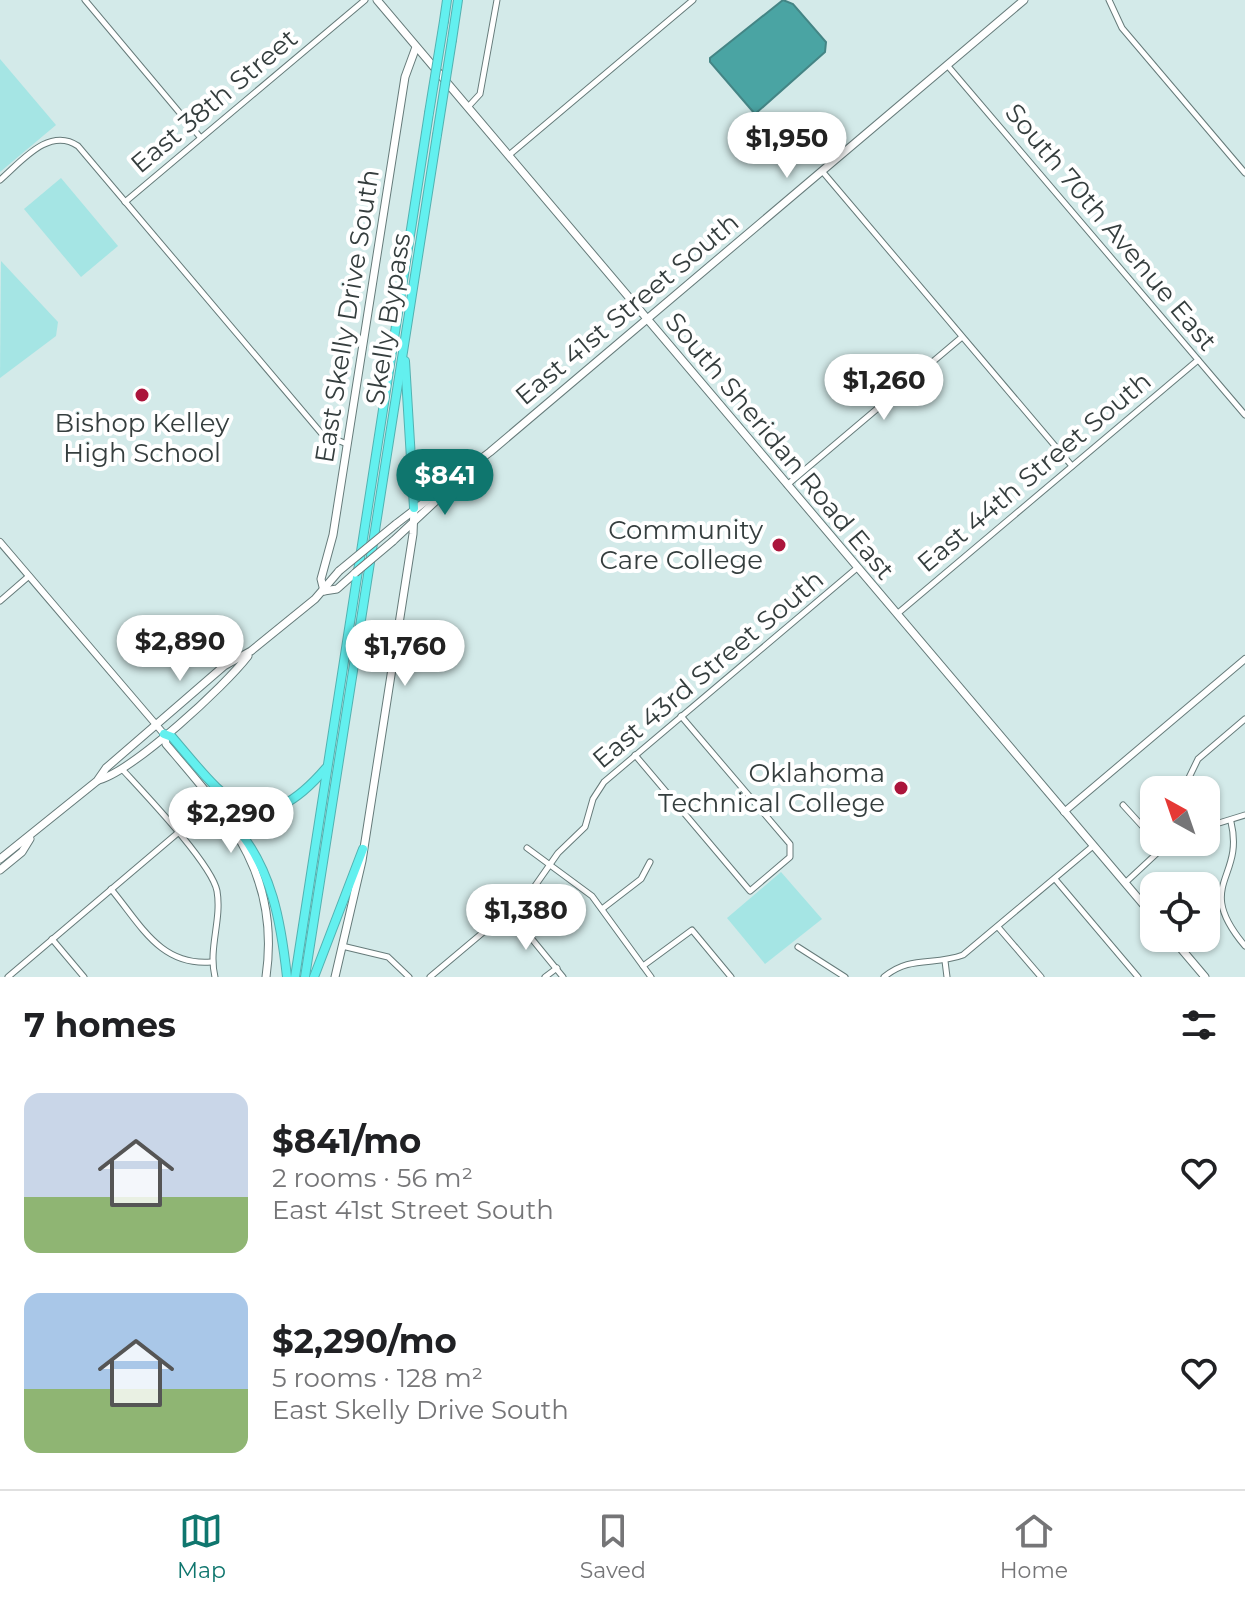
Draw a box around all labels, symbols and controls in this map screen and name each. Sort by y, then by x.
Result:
street label: East 38th Street [124,22,304,180]
street label: South 70th Avenue East [998,97,1224,357]
pin: $1,950 [722,112,852,180]
text: $1,950 [745,122,829,154]
street label: East Skelly Drive South [308,167,386,465]
street label: East 41st Street South [509,206,745,412]
street label: Skelly Bypass [359,231,417,407]
street label: South Sheridan Road East [659,306,901,586]
pin: $1,260 [819,354,949,422]
text: $1,260 [842,364,926,396]
street label: East 44th Street South [911,365,1157,579]
marker: Bishop Kelley High School [133,386,151,404]
place label: Bishop Kelley High School [55,407,230,469]
pin: $841 [398,449,492,517]
text: $841 [414,459,476,491]
place label: Community Care College [599,514,764,576]
marker: Community Care College [770,536,788,554]
street label: East 43rd Street South [586,563,830,775]
pin: $2,890 [115,615,245,683]
pin: $1,760 [340,620,470,688]
text: $2,890 [135,625,225,657]
text: $1,760 [364,630,446,662]
place label: Oklahoma Technical College [658,757,885,819]
north arrow [1140,776,1220,856]
map controls [1140,776,1220,952]
marker: Oklahoma Technical College [892,779,910,797]
pin: $2,290 [166,787,296,855]
text: $2,290 [187,797,275,829]
button: locate [1140,872,1220,952]
pin: $1,380 [461,884,591,952]
text: $1,380 [484,894,568,926]
icon: filters [1177,1003,1221,1047]
text: 7 homes [24,1004,176,1046]
text: $841/mo [272,1120,421,1162]
icon: home [88,1125,184,1221]
icon: heart [1177,1151,1221,1195]
text: 2 rooms · 56 m² [272,1162,473,1194]
text: East 41st Street South [272,1194,554,1226]
text: $2,290/mo [272,1320,457,1362]
icon: home [88,1325,184,1421]
icon: heart [1177,1351,1221,1395]
text: 5 rooms · 128 m² [272,1362,483,1394]
text: East Skelly Drive South [272,1394,569,1426]
tab: Map [177,1509,226,1584]
tab: Saved [580,1509,646,1584]
tab: Home [1000,1509,1068,1584]

